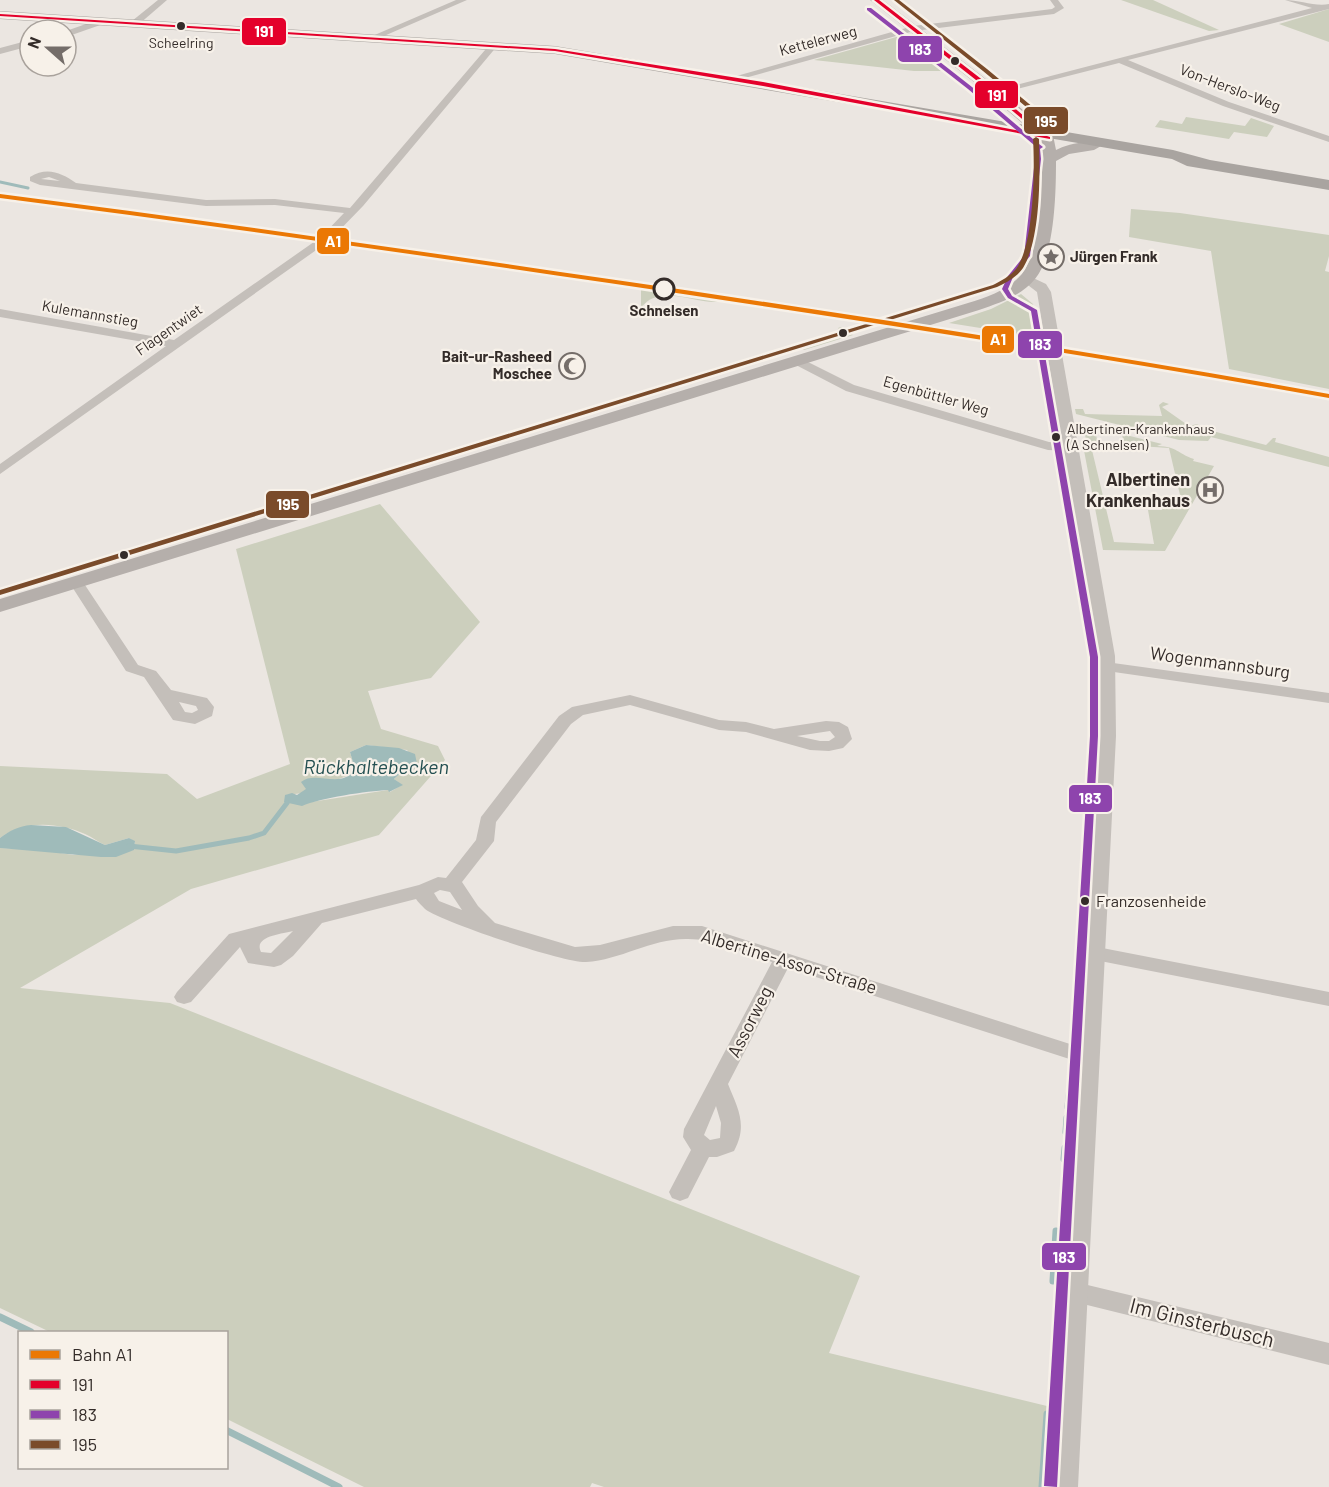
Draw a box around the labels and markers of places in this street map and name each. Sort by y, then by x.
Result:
marker: Scheelring [175,20,187,32]
place label: Scheelring [149,34,213,51]
unlabelled marker [949,55,961,67]
place icon: Jürgen Frank [1036,242,1066,272]
place label: Jürgen Frank [1070,247,1158,265]
marker: Schnelsen [653,278,675,300]
place label: Schnelsen [629,301,699,319]
unlabelled marker [837,327,849,339]
place label: Bait-ur-Rasheed Moschee [442,347,552,382]
mosque icon: Bait-ur-Rasheed Moschee [557,351,587,381]
place label: Albertinen-Krankenhaus (A Schnelsen) [1066,420,1215,453]
marker: Albertinen-Krankenhaus (A Schnelsen) [1050,431,1062,443]
place label: Albertinen Krankenhaus [1086,468,1190,511]
hospital icon: Albertinen Krankenhaus [1195,475,1225,505]
unlabelled marker [118,549,130,561]
place label: Franzosenheide [1096,891,1207,910]
marker: Franzosenheide [1079,895,1091,907]

